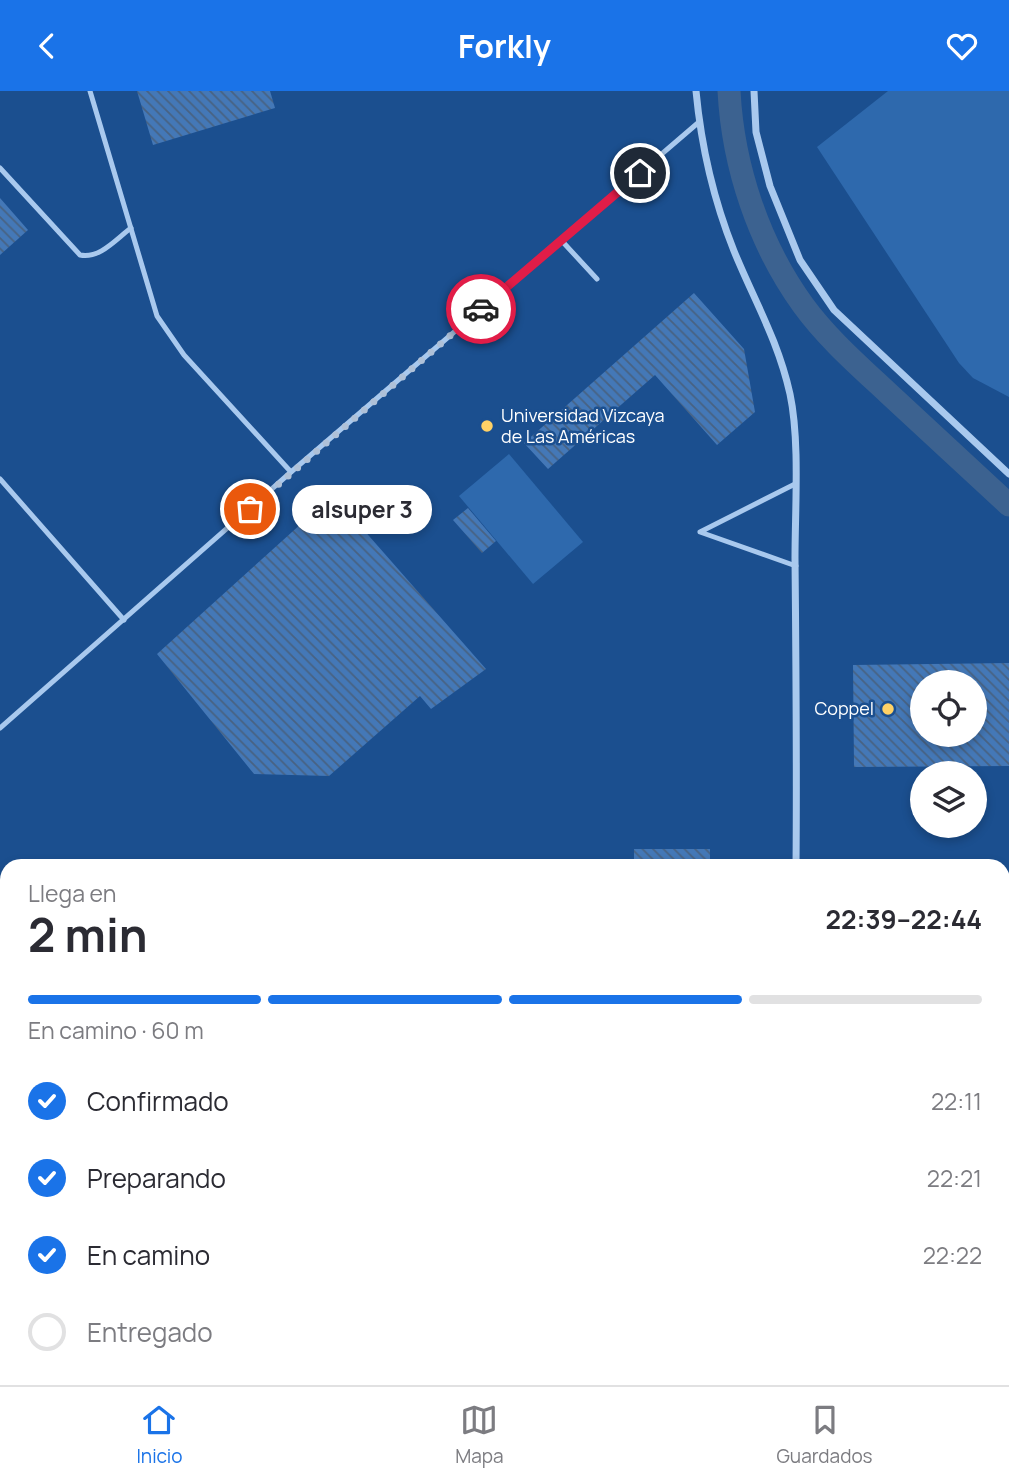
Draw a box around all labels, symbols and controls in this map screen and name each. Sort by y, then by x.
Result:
text: Forkly [458,24,551,68]
icon: back [28,27,66,65]
icon: heart [943,27,981,65]
pin [610,143,670,203]
icon: home [621,154,659,192]
courier [446,274,516,344]
icon: car [462,290,500,328]
place label: Universidad Vizcaya de Las Américas [501,403,665,448]
marker: Universidad Vizcaya de Las Américas [479,418,495,434]
pin [220,479,280,539]
callout: alsuper 3 [292,485,432,533]
icon: bag [231,490,269,528]
text: alsuper 3 [311,493,413,525]
map controls [910,670,987,838]
button: locate [910,670,987,747]
place label: Coppel [814,696,874,720]
marker: Coppel [880,701,896,717]
button: layers [910,761,987,838]
text: Llega en [28,877,116,909]
text: 22:39–22:44 [826,901,982,937]
text: 2 min [28,903,148,966]
text: En camino · 60 m [28,1014,204,1046]
icon: check [28,1082,66,1120]
text: Confirmado [87,1083,229,1119]
text: 22:11 [931,1085,982,1117]
icon: check [28,1159,66,1197]
text: Preparando [87,1160,226,1196]
text: 22:21 [927,1162,982,1194]
icon: check [28,1236,66,1274]
text: En camino [87,1237,210,1273]
text: 22:22 [923,1239,982,1271]
text: Entregado [87,1314,213,1350]
tab: Inicio [136,1401,182,1469]
tab: Mapa [455,1401,504,1469]
tab: Guardados [776,1401,873,1469]

